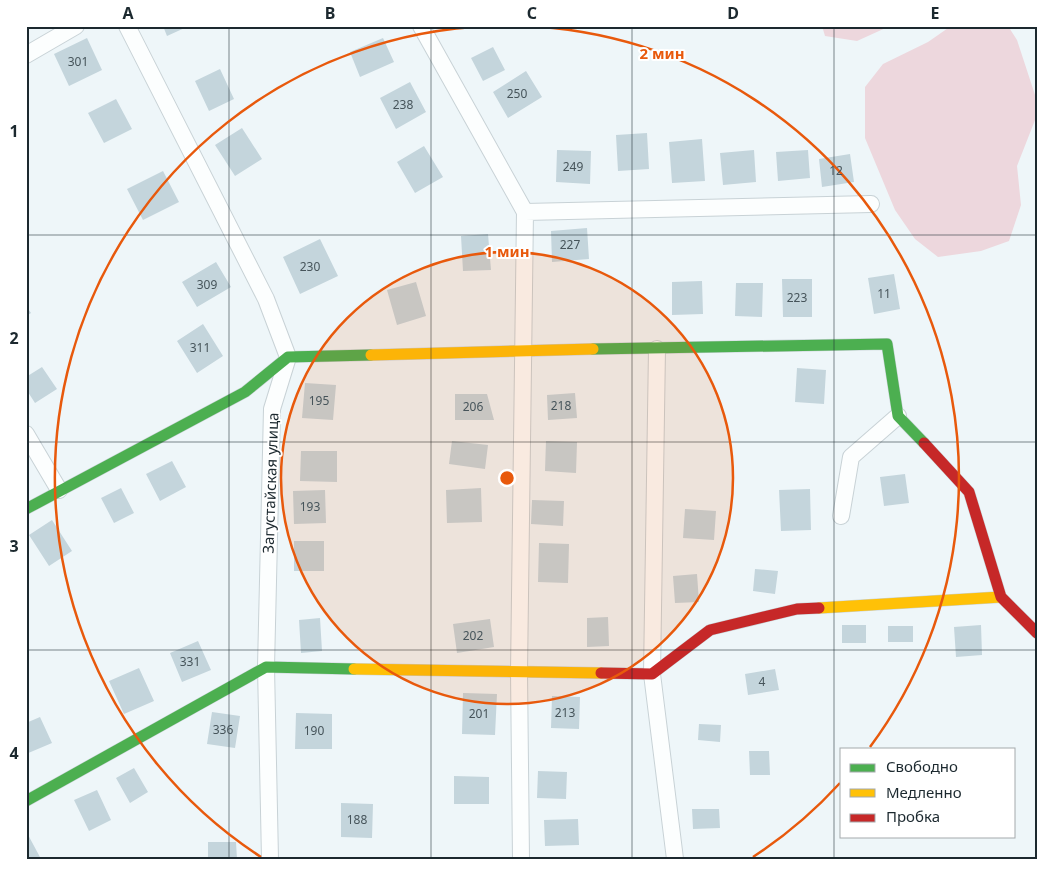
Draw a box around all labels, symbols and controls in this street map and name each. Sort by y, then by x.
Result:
text: A [122,2,134,24]
text: B [325,2,335,24]
text: C [527,2,537,24]
text: D [727,2,739,24]
text: E [931,2,940,24]
text: 2 мин [640,43,685,63]
house number: 301 [68,53,88,70]
house number: 250 [507,85,527,102]
house number: 238 [393,96,413,113]
text: 1 [9,120,19,142]
house number: 249 [563,158,583,175]
house number: 12 [829,162,843,179]
house number: 227 [560,236,580,253]
text: 1 мин [485,241,530,261]
house number: 230 [300,258,320,275]
house number: 309 [197,276,217,293]
house number: 11 [877,285,891,302]
house number: 223 [787,289,807,306]
text: 2 [9,327,19,349]
house number: 311 [190,339,210,356]
house number: 195 [309,392,329,409]
house number: 218 [551,397,571,414]
house number: 206 [463,398,483,415]
street label: Загустайская улица [258,412,282,554]
centre of rings [498,469,516,487]
house number: 193 [300,498,320,515]
text: 3 [9,535,19,557]
house number: 202 [463,627,483,644]
house number: 331 [180,653,200,670]
house number: 4 [759,673,766,690]
house number: 213 [555,704,575,721]
house number: 201 [469,705,489,722]
house number: 336 [213,721,233,738]
house number: 190 [304,722,324,739]
text: 4 [9,742,19,764]
legend [840,748,1016,838]
text: Свободно [886,756,958,776]
text: Медленно [886,782,962,802]
text: Пробка [886,806,940,826]
house number: 188 [347,811,367,828]

